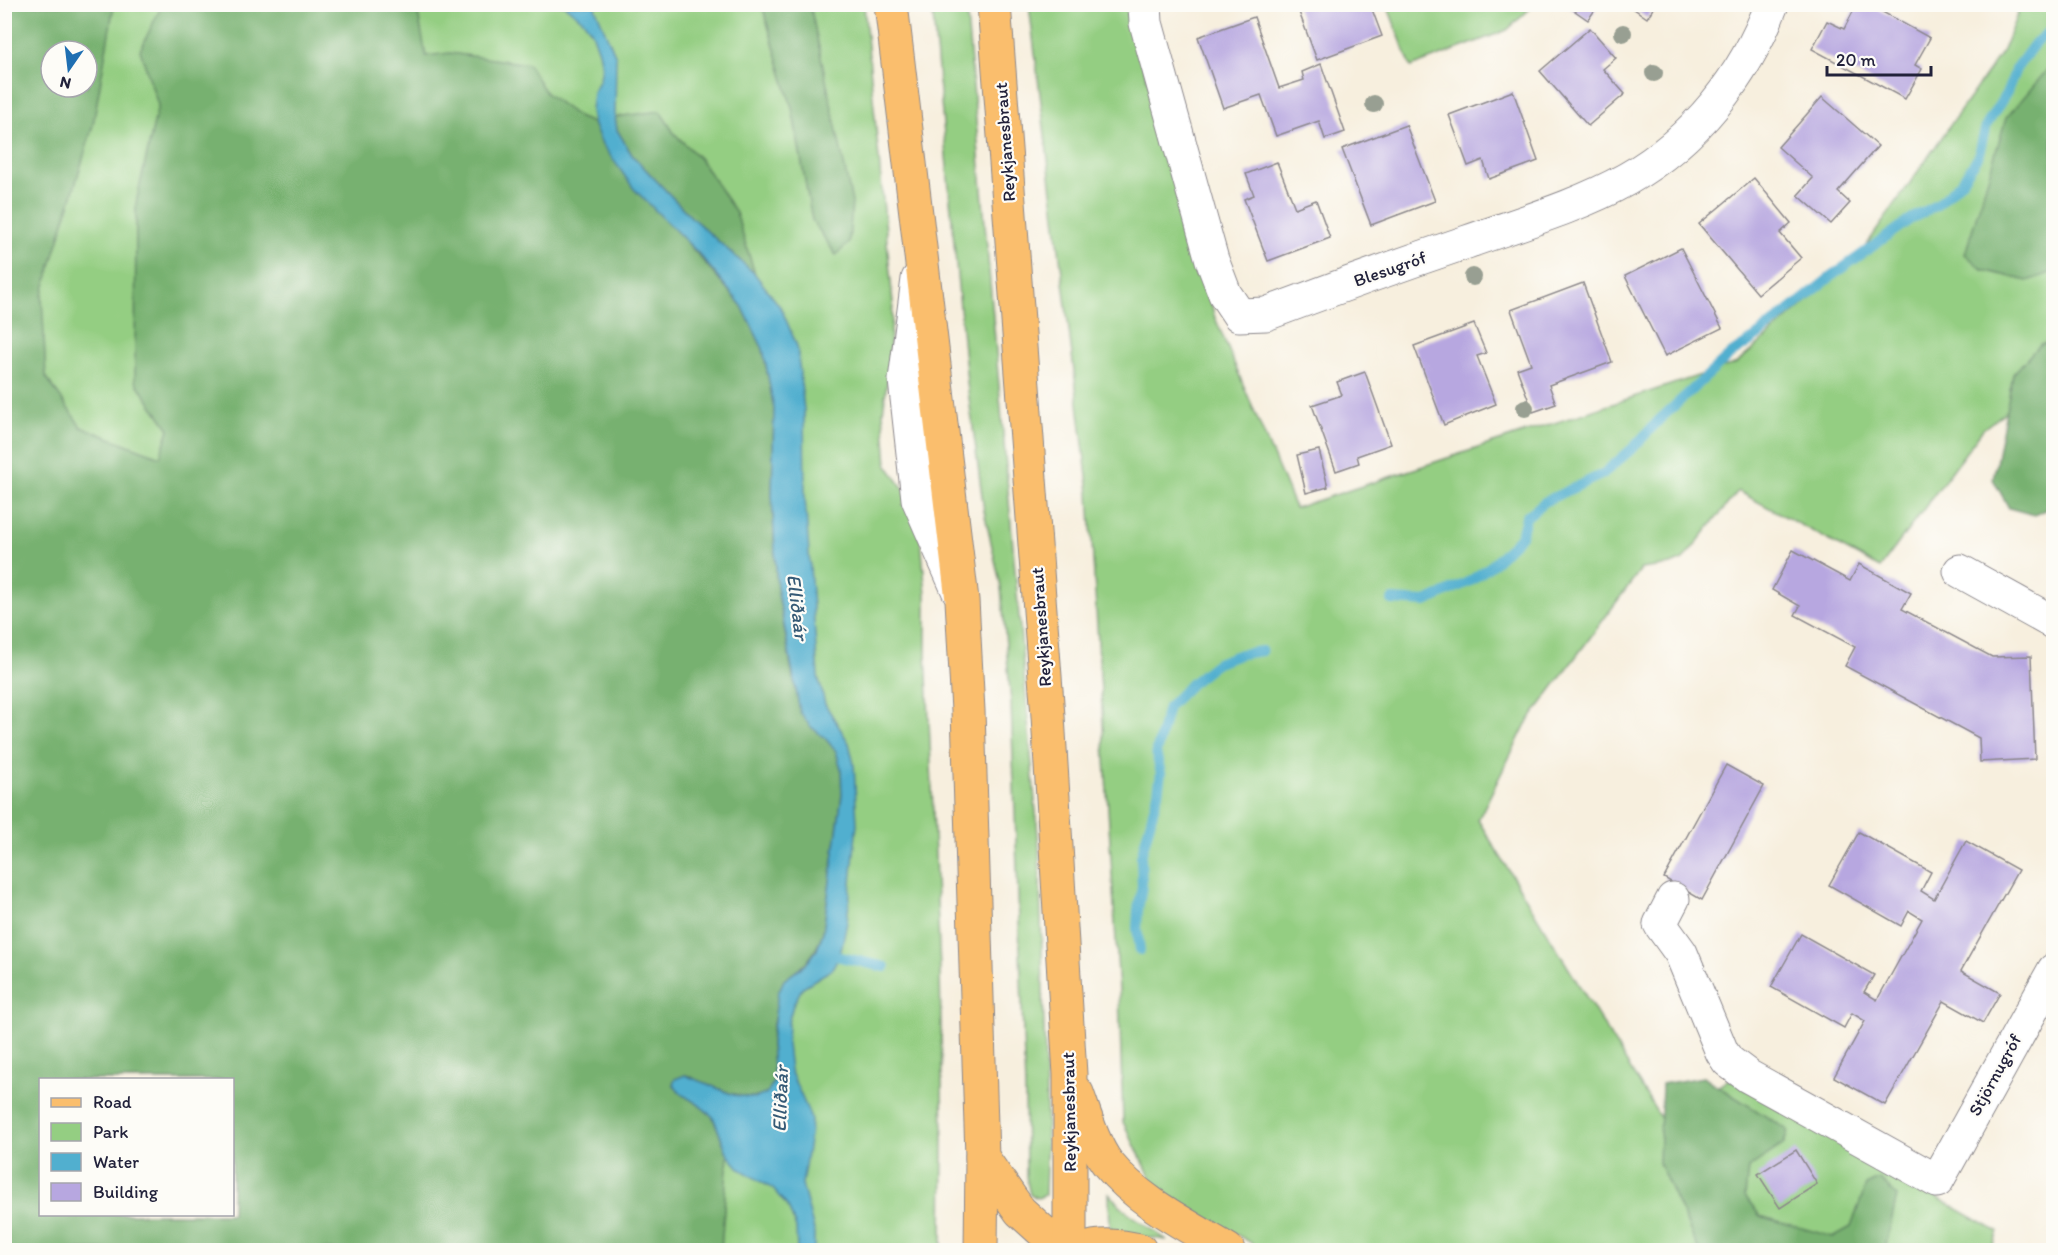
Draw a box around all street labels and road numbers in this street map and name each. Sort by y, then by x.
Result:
street label: Reykjanesbraut [990,81,1020,202]
street label: Blesugróf [1351,246,1429,292]
street label: Reykjanesbraut [1026,566,1056,687]
street label: Stjörnugróf [1964,1030,2027,1120]
street label: Reykjanesbraut [1057,1052,1081,1172]

